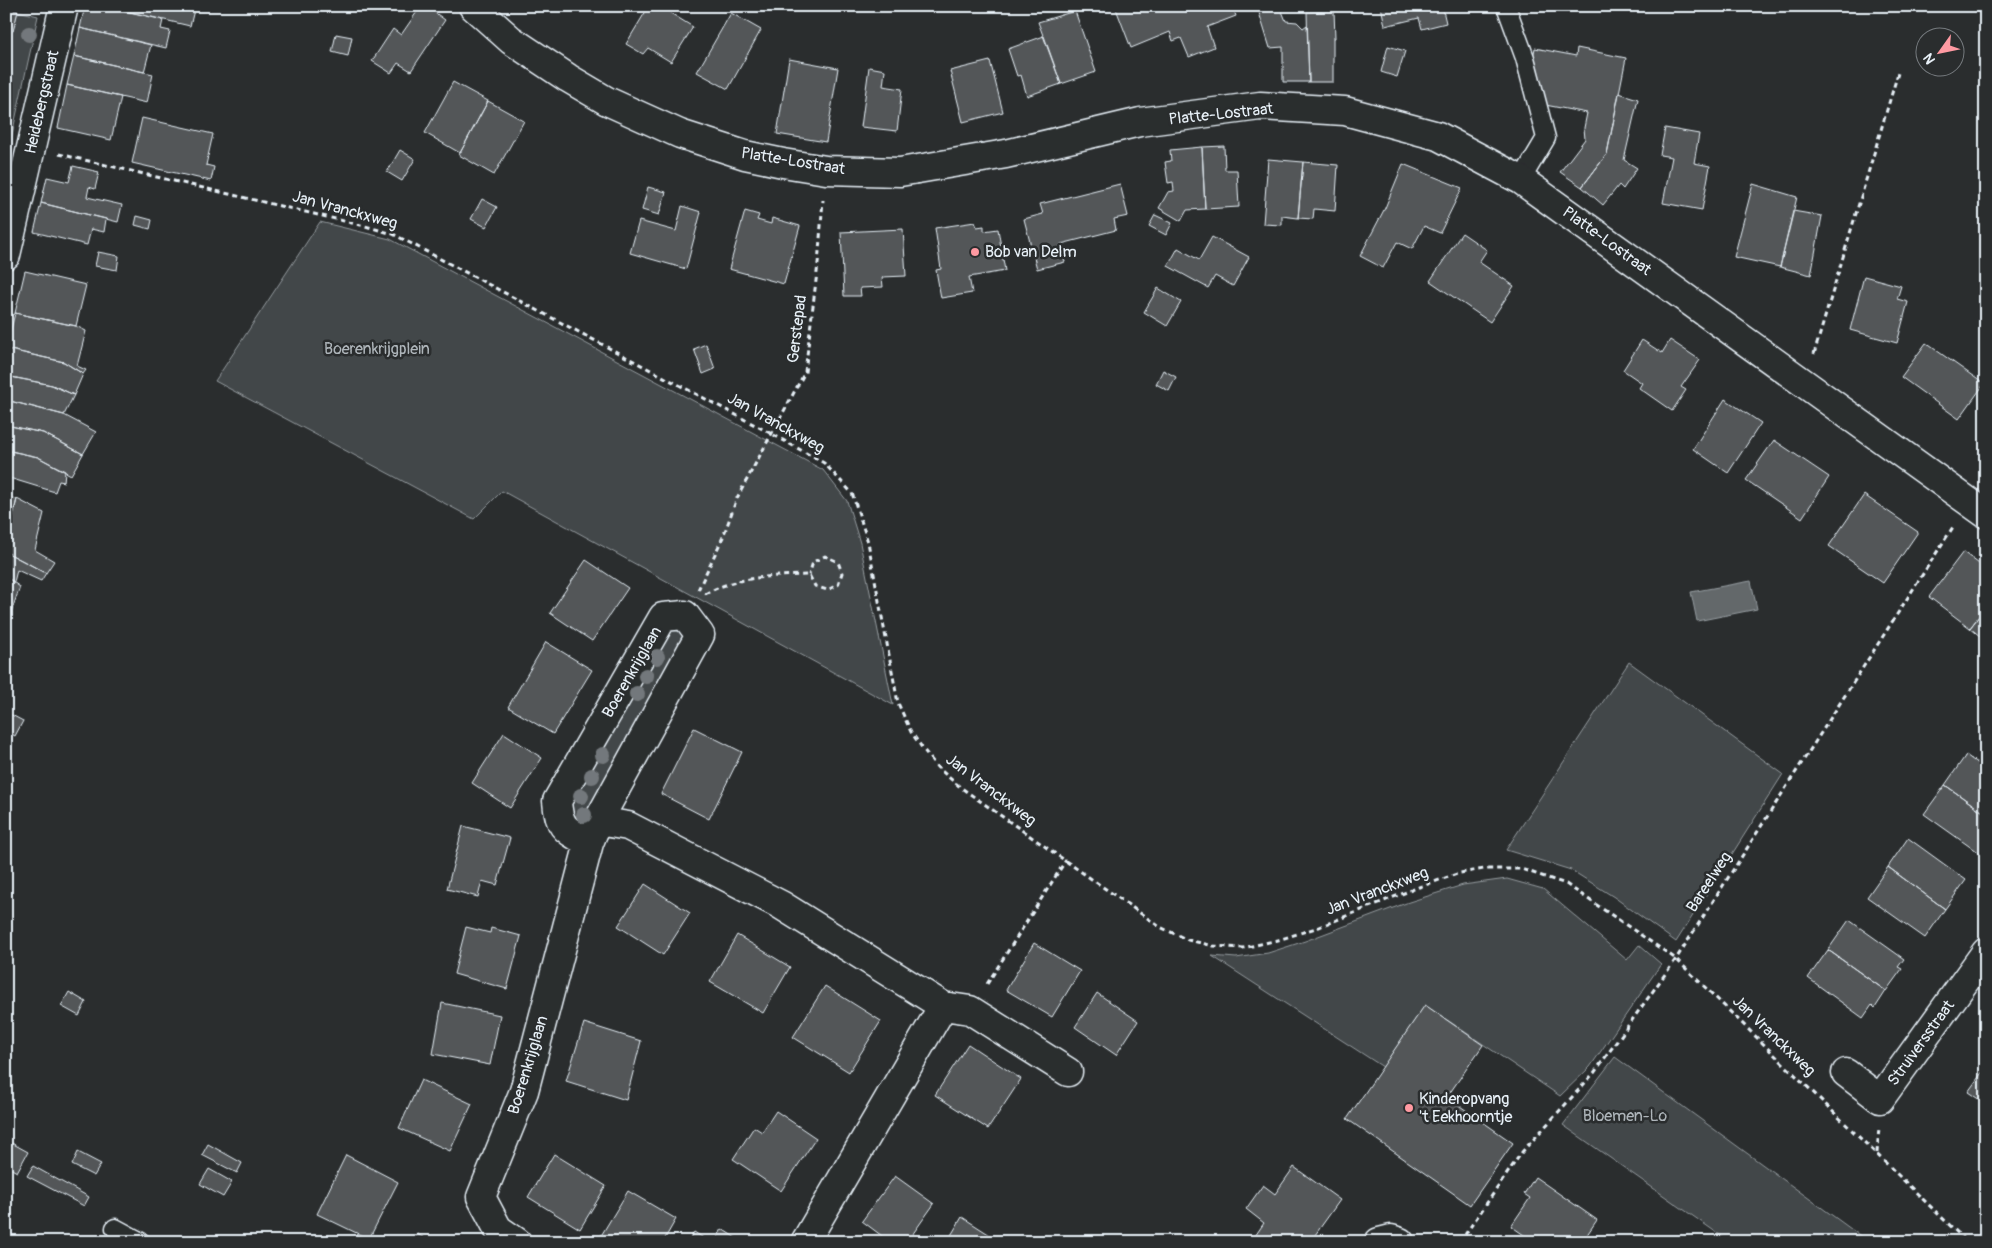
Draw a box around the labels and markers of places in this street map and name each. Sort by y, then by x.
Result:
place label: Bob van Delm [985,242,1077,262]
marker: Bob van Delm [969,246,981,258]
place label: Kinderopvang 't Eekhoorntje [1419,1089,1512,1127]
marker: Kinderopvang 't Eekhoorntje [1403,1102,1415,1114]

